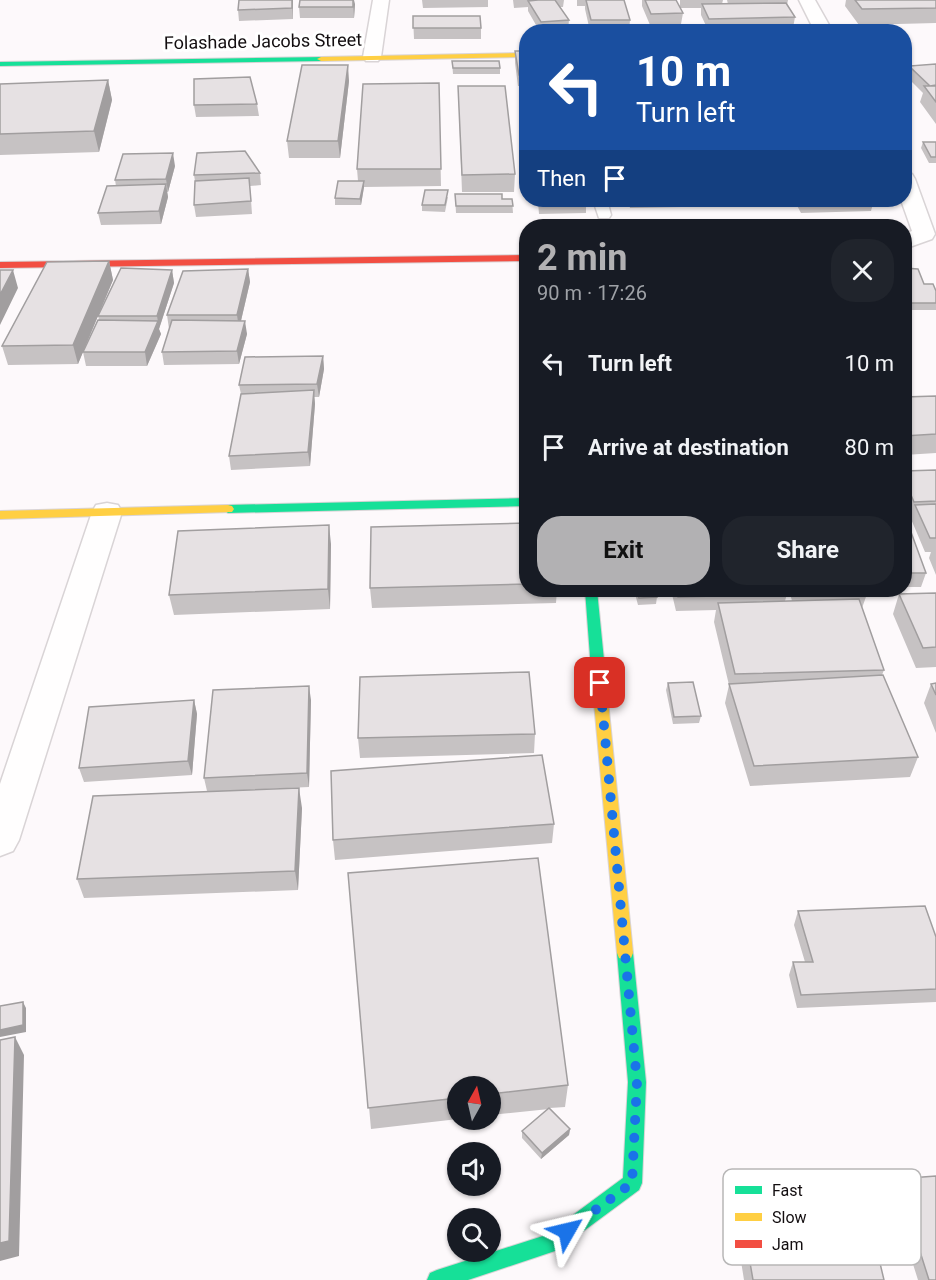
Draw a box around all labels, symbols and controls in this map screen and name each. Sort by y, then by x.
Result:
street label: Folashade Jacobs Street [164,29,362,53]
text: 10 m [636,47,731,96]
icon: left [537,48,615,126]
text: Turn left [636,97,736,129]
icon: arrive [598,162,631,195]
text: Then [537,166,586,191]
text: 2 min [537,237,628,279]
button: close [831,239,894,302]
text: 90 m · 17:26 [537,281,647,305]
icon: left [537,347,570,380]
text: Turn left [588,351,672,376]
text: 10 m [845,351,894,376]
icon: arrive [537,431,570,464]
text: Arrive at destination [588,435,789,460]
text: 80 m [845,435,894,460]
button: Exit [537,516,710,585]
button: Share [722,516,894,585]
pin [574,657,625,708]
icon: arrive [583,666,616,699]
north arrow [447,1076,501,1130]
map controls [447,1076,501,1262]
button: sound [447,1142,501,1196]
legend [723,1169,921,1265]
text: Fast [772,1181,803,1200]
position arrow [535,1199,599,1263]
button: search [447,1208,501,1262]
text: Slow [772,1208,807,1227]
text: Jam [772,1235,804,1254]

